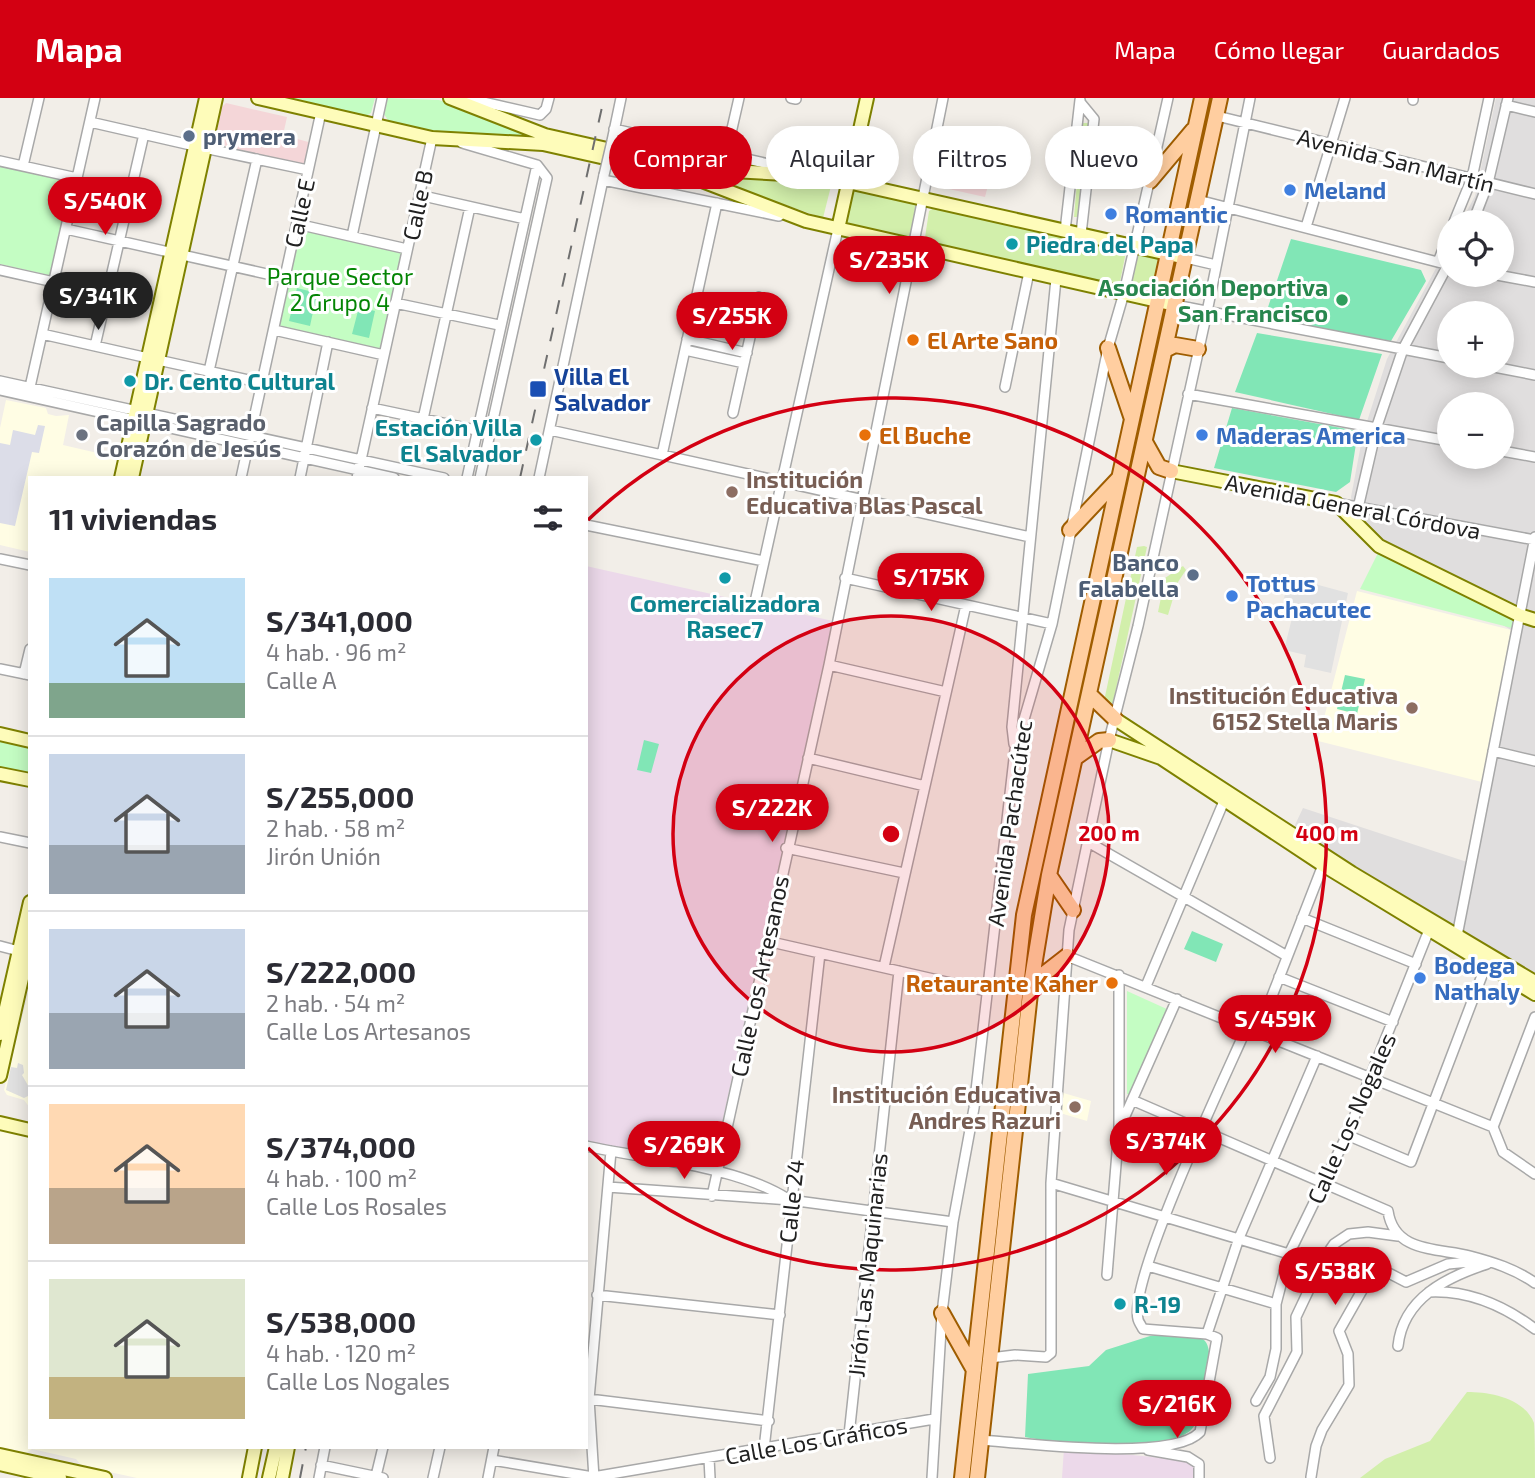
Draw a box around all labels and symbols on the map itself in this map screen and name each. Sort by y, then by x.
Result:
place label: prymera [203,122,296,150]
street label: Avenida San Martín [1295,122,1497,198]
marker: prymera [181,128,197,144]
street label: Calle B [396,167,438,243]
street label: Calle E [278,176,320,250]
place label: Meland [1304,176,1386,204]
pin: S/540K [48,178,162,237]
marker: Meland [1282,182,1298,198]
place label: Romantic [1125,200,1228,228]
marker: Romantic [1103,206,1119,222]
place label: Piedra del Papa [1026,230,1194,258]
pin: S/235K [832,236,946,296]
marker: Piedra del Papa [1004,236,1020,252]
park label: Parque Sector 2 Grupo 4 [267,262,413,316]
pin: S/341K [41,272,155,332]
place label: Asociación Deportiva San Francisco [1098,273,1328,327]
pin: S/255K [675,292,789,352]
marker: Asociación Deportiva San Francisco [1334,292,1350,308]
place label: El Arte Sano [927,326,1058,354]
marker: El Arte Sano [905,332,921,348]
place label: Villa El Salvador [554,362,651,416]
place label: Dr. Cento Cultural [144,367,336,395]
marker: Dr. Cento Cultural [122,373,138,389]
marker: Villa El Salvador [528,379,548,399]
place label: Capilla Sagrado Corazón de Jesús [96,408,281,462]
place label: Estación Villa El Salvador [375,413,522,467]
place label: El Buche [879,421,971,449]
place label: Maderas America [1216,421,1406,449]
marker: Capilla Sagrado Corazón de Jesús [74,427,90,443]
marker: El Buche [857,427,873,443]
marker: Maderas America [1194,427,1210,443]
marker: Estación Villa El Salvador [528,432,544,448]
place label: Institución Educativa Blas Pascal [746,465,983,519]
street label: Avenida General Córdova [1223,467,1483,545]
marker: Institución Educativa Blas Pascal [724,484,740,500]
place label: Banco Falabella [1078,548,1179,602]
pin: S/175K [874,554,988,613]
marker: Banco Falabella [1185,567,1201,583]
place label: Tottus Pachacutec [1246,569,1372,623]
marker: Comercializadora Rasec7 [717,570,733,586]
marker: Tottus Pachacutec [1224,588,1240,604]
place label: Comercializadora Rasec7 [630,589,820,643]
place label: Institución Educativa 6152 Stella Maris [1169,681,1398,735]
marker: Institución Educativa 6152 Stella Maris [1404,700,1420,716]
street label: Avenida Pachacútec [981,718,1037,928]
pin: S/222K [715,784,829,844]
text: 200 m [1078,820,1140,845]
text: 400 m [1296,820,1358,845]
centre of rings [879,822,903,846]
street label: Calle Los Artesanos [724,873,794,1079]
place label: Bodega Nathaly [1434,951,1520,1005]
place label: Retaurante Kaher [906,969,1098,997]
marker: Bodega Nathaly [1412,970,1428,986]
marker: Retaurante Kaher [1104,975,1120,991]
pin: S/459K [1218,996,1332,1055]
street label: Calle Los Nogales [1301,1028,1401,1208]
place label: Institución Educativa Andres Razuri [832,1080,1061,1134]
marker: Institución Educativa Andres Razuri [1067,1099,1083,1115]
pin: S/374K [1109,1118,1223,1177]
pin: S/269K [627,1122,741,1181]
street label: Jirón Las Maquinarias [841,1152,893,1378]
street label: Calle 24 [773,1158,809,1244]
pin: S/538K [1278,1248,1392,1307]
place label: R-19 [1134,1290,1181,1318]
marker: R-19 [1112,1296,1128,1312]
pin: S/216K [1120,1380,1234,1440]
street label: Calle Los Gráficos [723,1410,909,1470]

